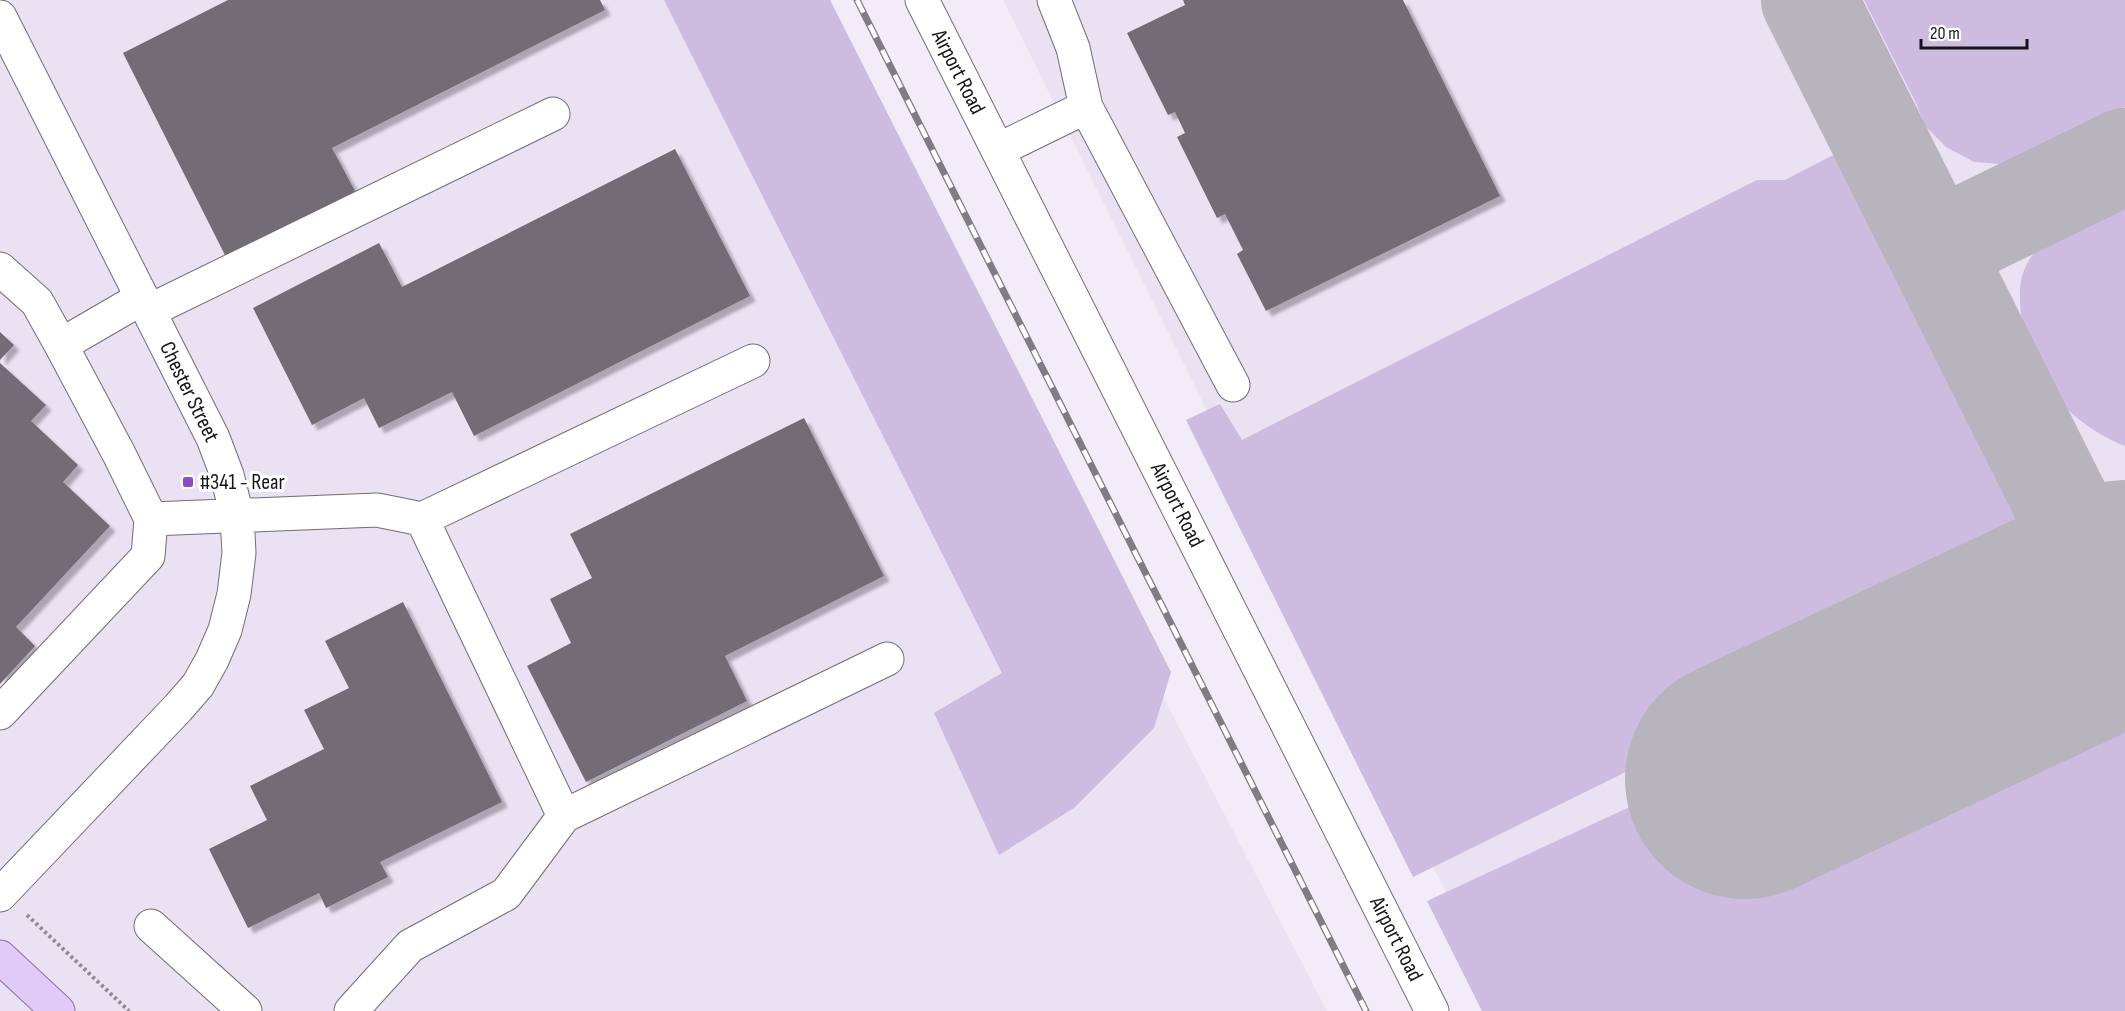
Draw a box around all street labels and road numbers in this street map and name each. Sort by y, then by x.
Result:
street label: Airport Road [925,24,991,119]
street label: Chester Street [153,337,225,447]
street label: Airport Road [1144,457,1210,552]
street label: Airport Road [1363,891,1429,986]

